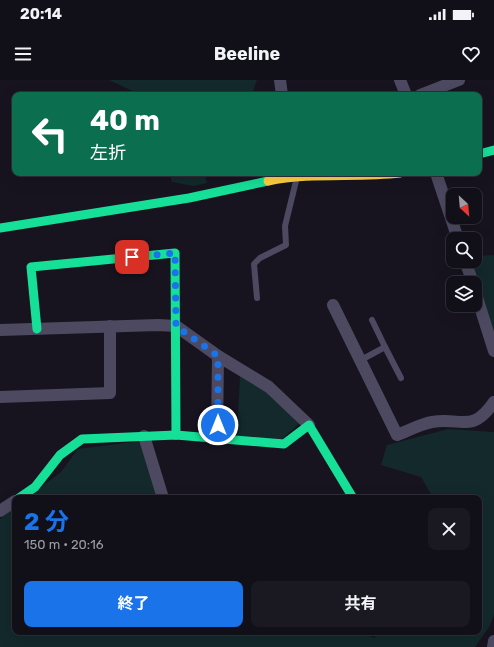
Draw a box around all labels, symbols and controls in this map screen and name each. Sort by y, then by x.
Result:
text: 20:14 [20,5,62,23]
icon: menu [12,43,34,65]
text: Beeline [214,43,280,65]
icon: heart [460,43,482,65]
text: 40 m [90,104,160,137]
icon: left [24,108,76,160]
text: 左折 [90,142,126,164]
north arrow [446,188,482,224]
map controls [446,188,482,312]
button: search [446,232,482,268]
pin [115,240,149,274]
icon: arrive [121,246,143,268]
button: layers [446,276,482,312]
position arrow [197,404,239,446]
text: 2 分 [24,508,69,536]
button: close [428,508,470,550]
text: 150 m · 20:16 [24,537,104,552]
button: 終了 [24,581,243,627]
button: 共有 [251,581,470,627]

